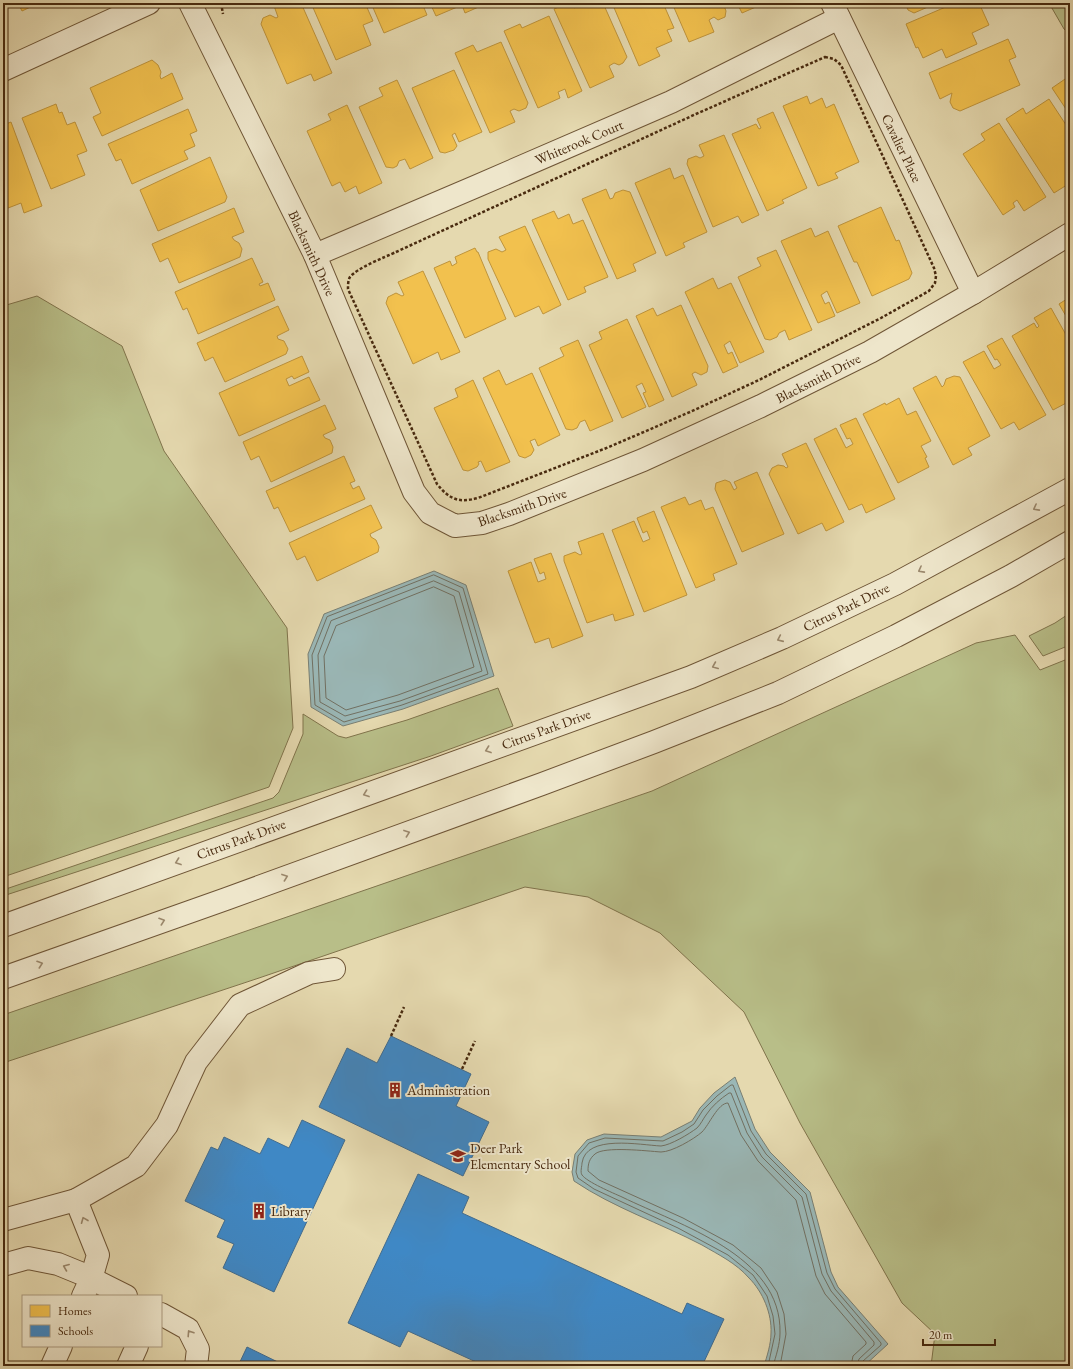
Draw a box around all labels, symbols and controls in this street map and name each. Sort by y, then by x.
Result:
street label: Cavalier Place [878,111,927,186]
street label: Whiterook Court [532,115,626,169]
street label: Blacksmith Drive [284,207,340,299]
street label: Blacksmith Drive [773,349,864,407]
street label: Blacksmith Drive [475,483,569,531]
one-way arrow [1033,503,1040,510]
one-way arrow [918,565,925,572]
street label: Citrus Park Drive [800,578,893,636]
one-way arrow [776,634,784,642]
one-way arrow [712,662,719,670]
street label: Citrus Park Drive [499,704,594,753]
one-way arrow [485,745,492,754]
one-way arrow [363,790,370,798]
street label: Citrus Park Drive [194,814,289,863]
one-way arrow [403,829,410,838]
one-way arrow [175,858,182,866]
one-way arrow [281,874,288,882]
one-way arrow [159,917,166,926]
one-way arrow [36,961,43,969]
building icon: Administration [386,1081,404,1099]
place label: Administration [406,1081,491,1099]
place label: Deer Park Elementary School [470,1139,571,1173]
school or university icon: Deer Park Elementary School [449,1147,467,1165]
building icon: Library [250,1202,268,1220]
place label: Library [271,1202,312,1220]
one-way arrow [81,1217,89,1224]
one-way arrow [62,1264,70,1272]
legend [22,1295,162,1347]
text: Homes [58,1303,92,1319]
scale bar [923,1321,995,1347]
text: Schools [58,1323,93,1339]
text: 20 m [929,1327,953,1343]
one-way arrow [187,1331,194,1338]

